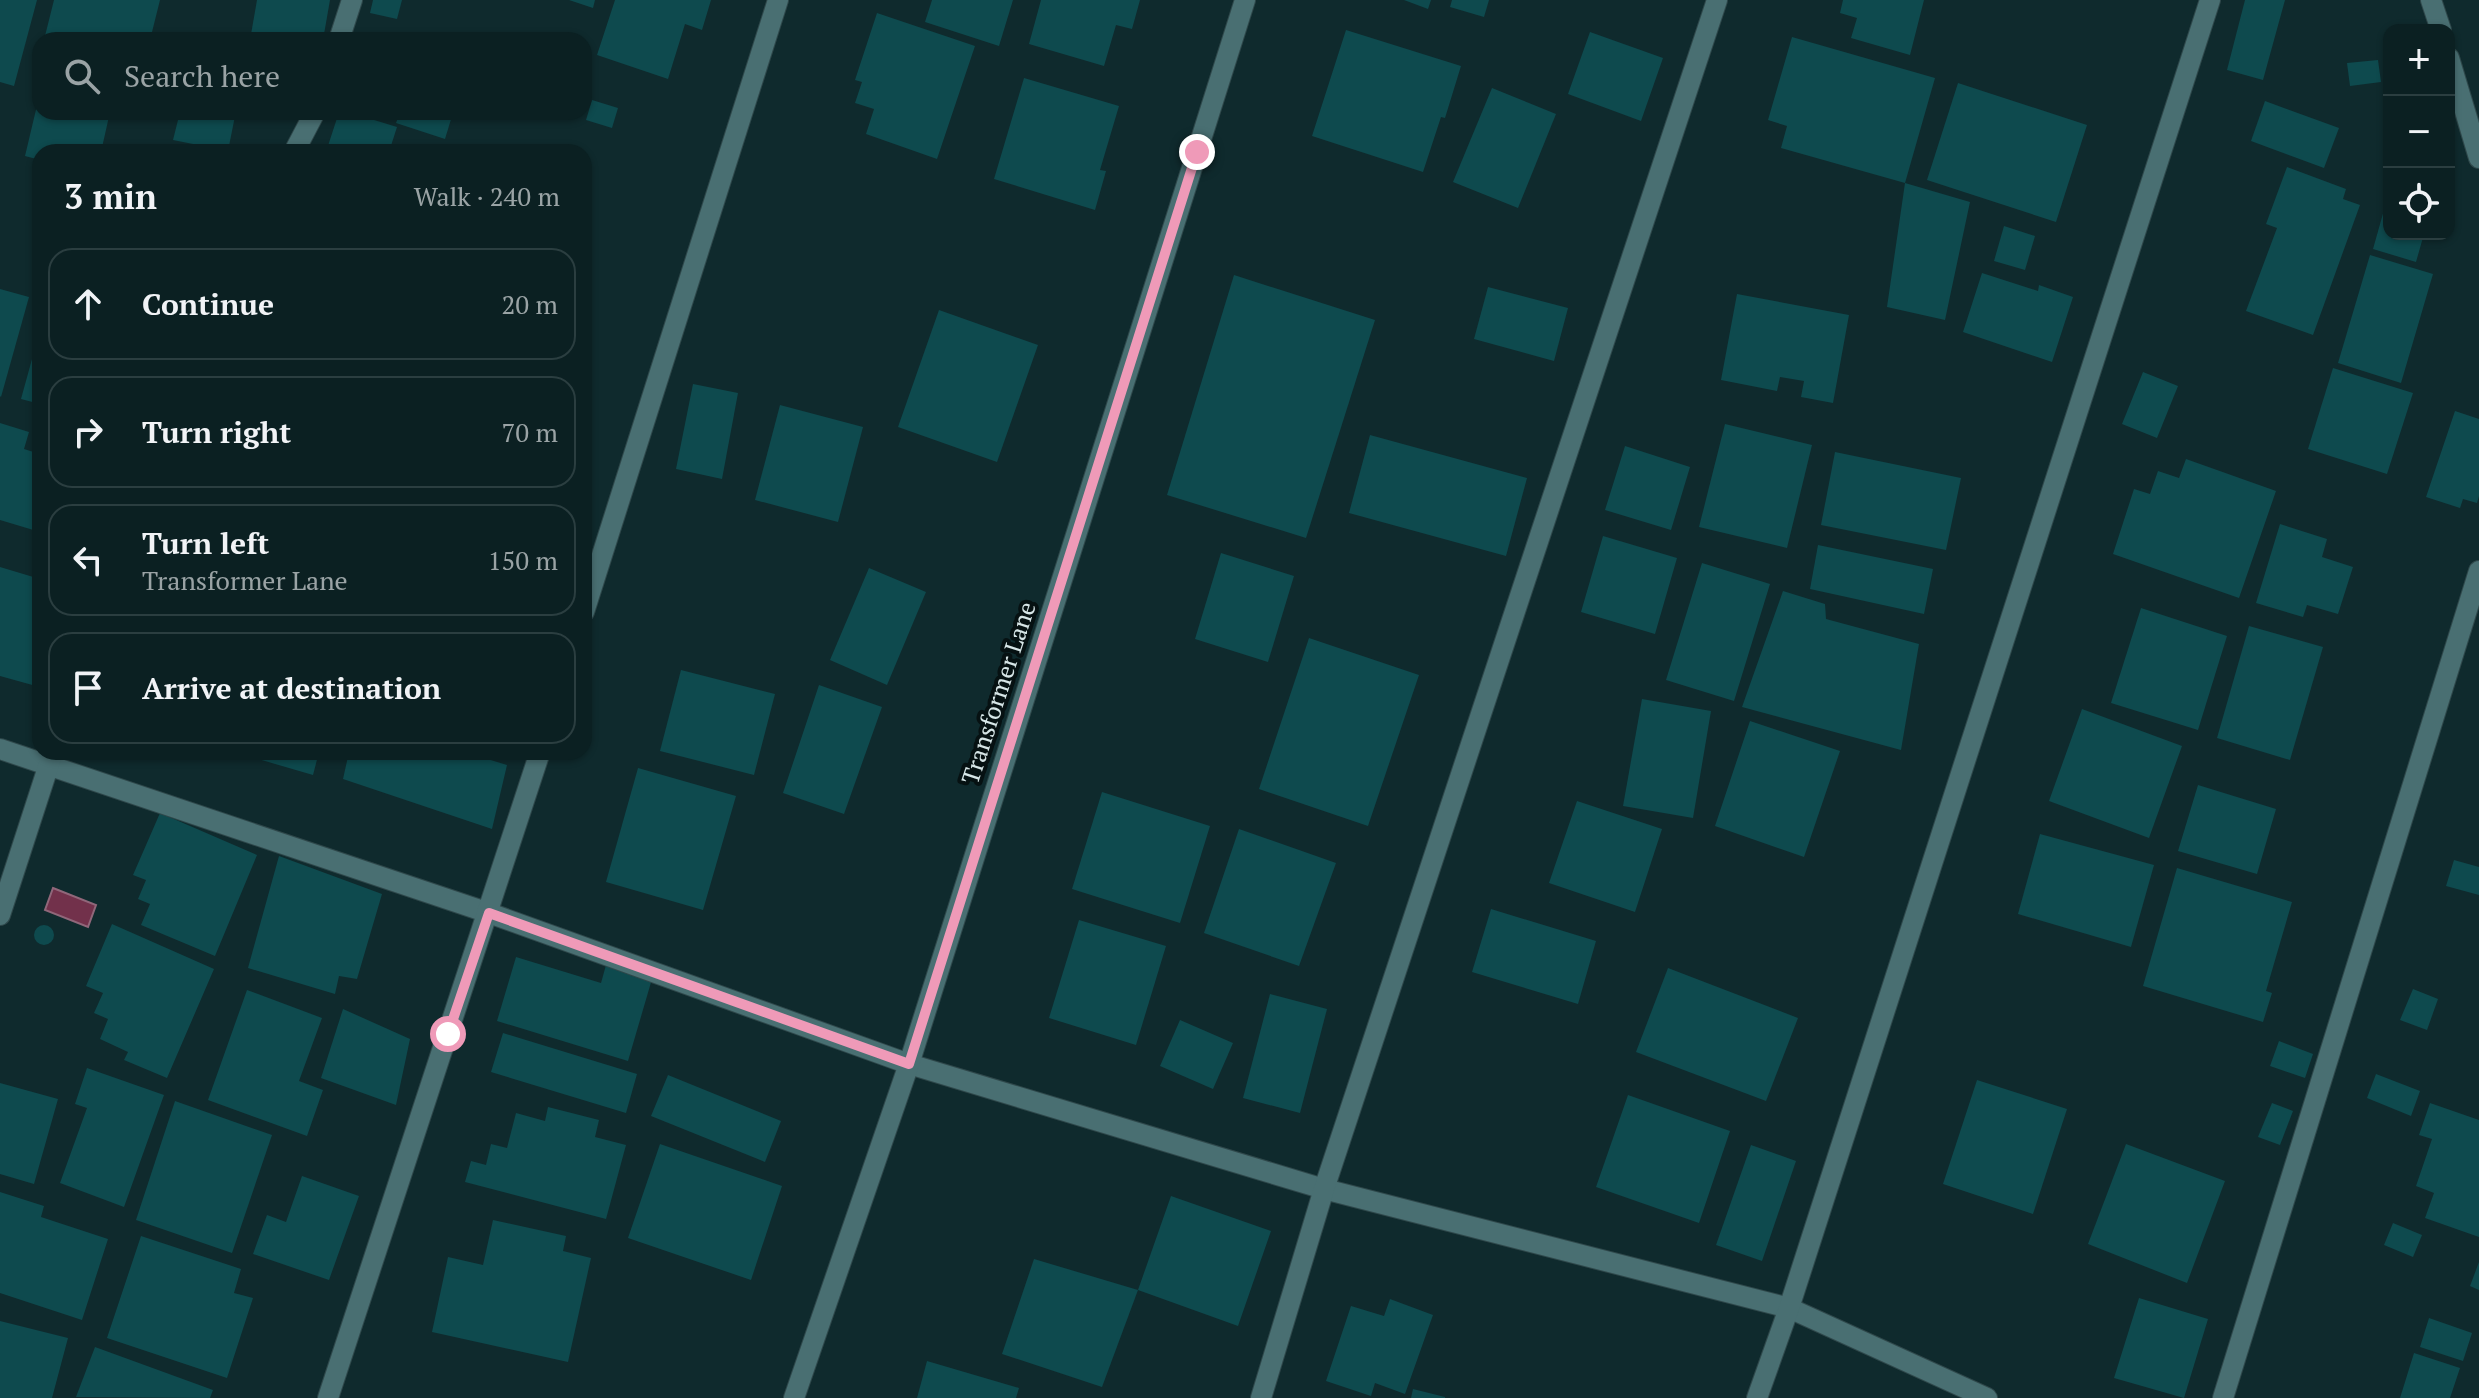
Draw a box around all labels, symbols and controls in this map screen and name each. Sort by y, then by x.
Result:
map controls [2383,24,2455,240]
button: + [2383,24,2455,96]
search box [32,32,592,120]
icon: search [60,54,104,98]
text: Search here [124,56,280,96]
button: − [2383,96,2455,168]
route end [1179,134,1215,170]
button: locate [2383,168,2455,240]
text: 3 min [64,174,157,219]
text: Walk · 240 m [414,179,560,213]
icon: ahead [66,282,110,326]
text: Continue [142,284,274,324]
text: 20 m [502,287,558,321]
icon: right [66,410,110,454]
text: Turn right [142,412,291,452]
text: 70 m [502,415,558,449]
text: Turn left [142,523,269,563]
icon: left [66,538,110,582]
text: 150 m [488,543,558,577]
text: Transformer Lane [142,563,348,597]
street label: Transformer Lane [953,597,1043,788]
icon: arrive [66,666,110,710]
text: Arrive at destination [142,668,441,708]
route start [430,1016,466,1052]

